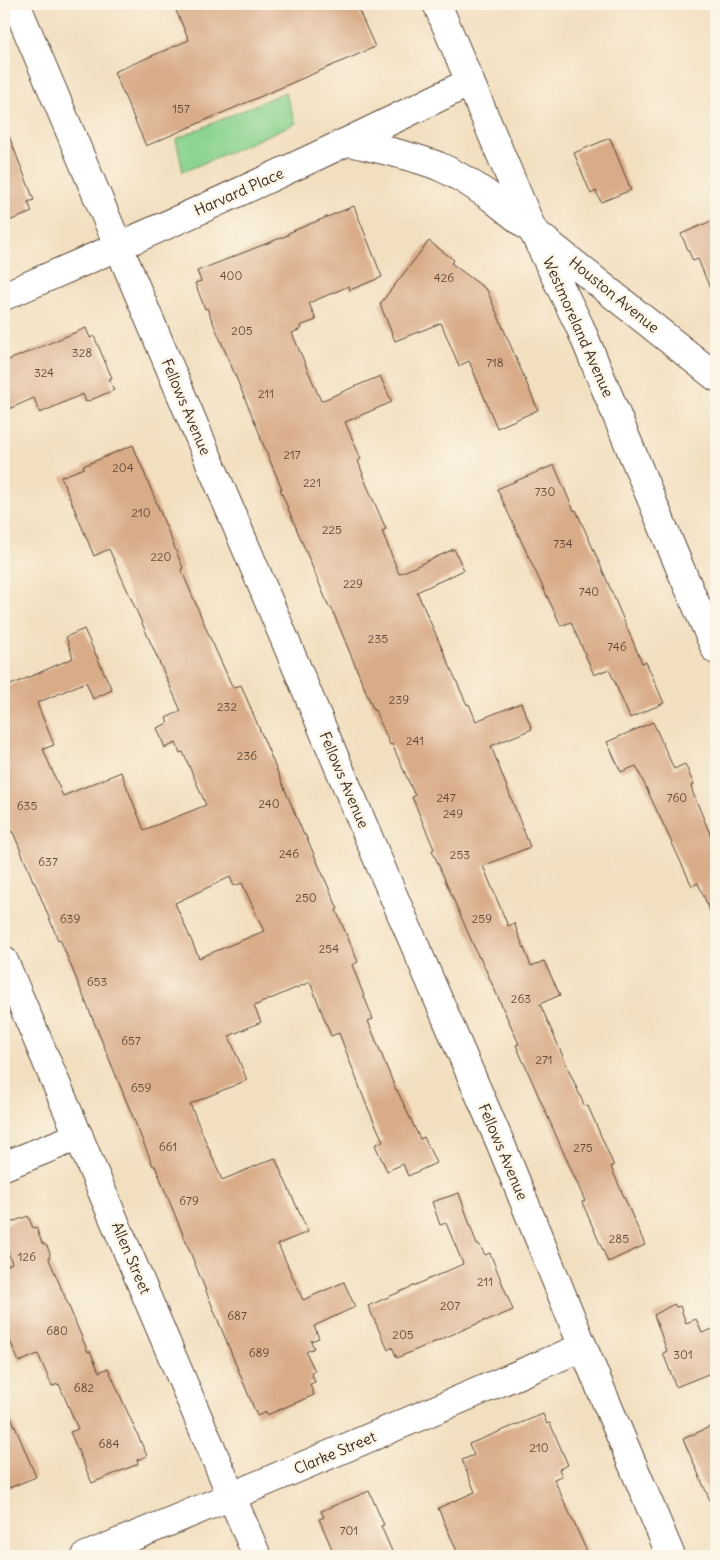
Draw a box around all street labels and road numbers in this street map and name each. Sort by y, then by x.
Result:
street label: Harvard Place [191,163,286,220]
street label: Houston Avenue [565,252,663,337]
street label: Westmoreland Avenue [539,254,618,400]
street label: Fellows Avenue [158,356,215,458]
street label: Fellows Avenue [316,729,373,831]
street label: Fellows Avenue [475,1101,532,1203]
street label: Allen Street [108,1219,155,1297]
street label: Clarke Street [291,1427,379,1478]

